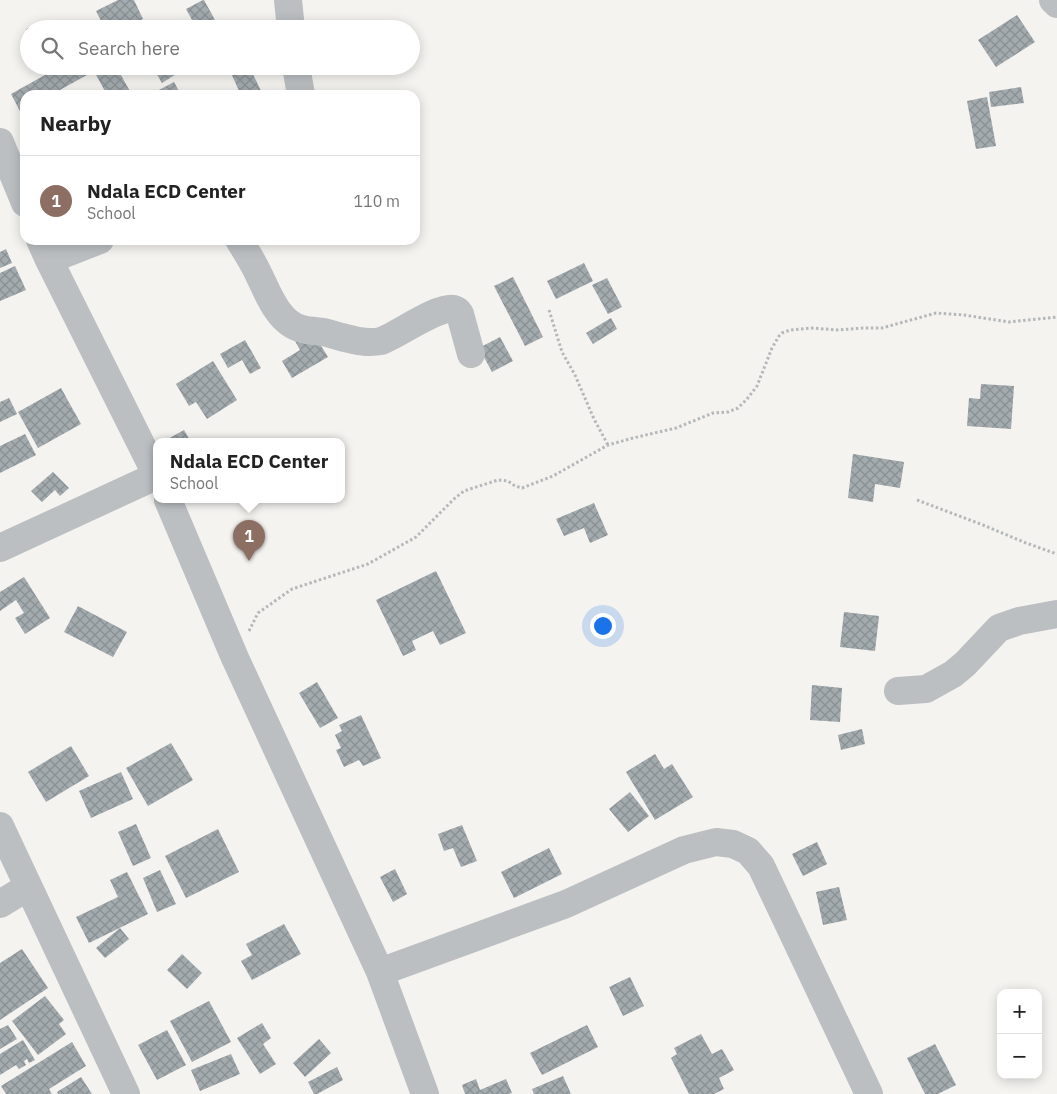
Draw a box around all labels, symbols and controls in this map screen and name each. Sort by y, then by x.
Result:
search box [20,20,420,75]
icon: search [38,34,66,62]
text: Search here [78,36,180,60]
text: Nearby [40,109,111,137]
text: Ndala ECD Center [87,179,246,203]
text: 1 [51,191,61,211]
text: 110 m [353,191,400,211]
text: School [87,203,136,223]
popup [153,438,345,503]
text: Ndala ECD Center [170,449,328,473]
text: School [170,473,218,493]
pin: 1 [233,520,265,561]
your location [590,613,616,639]
map controls [997,989,1042,1079]
button: + [997,989,1042,1034]
button: − [997,1034,1042,1079]

